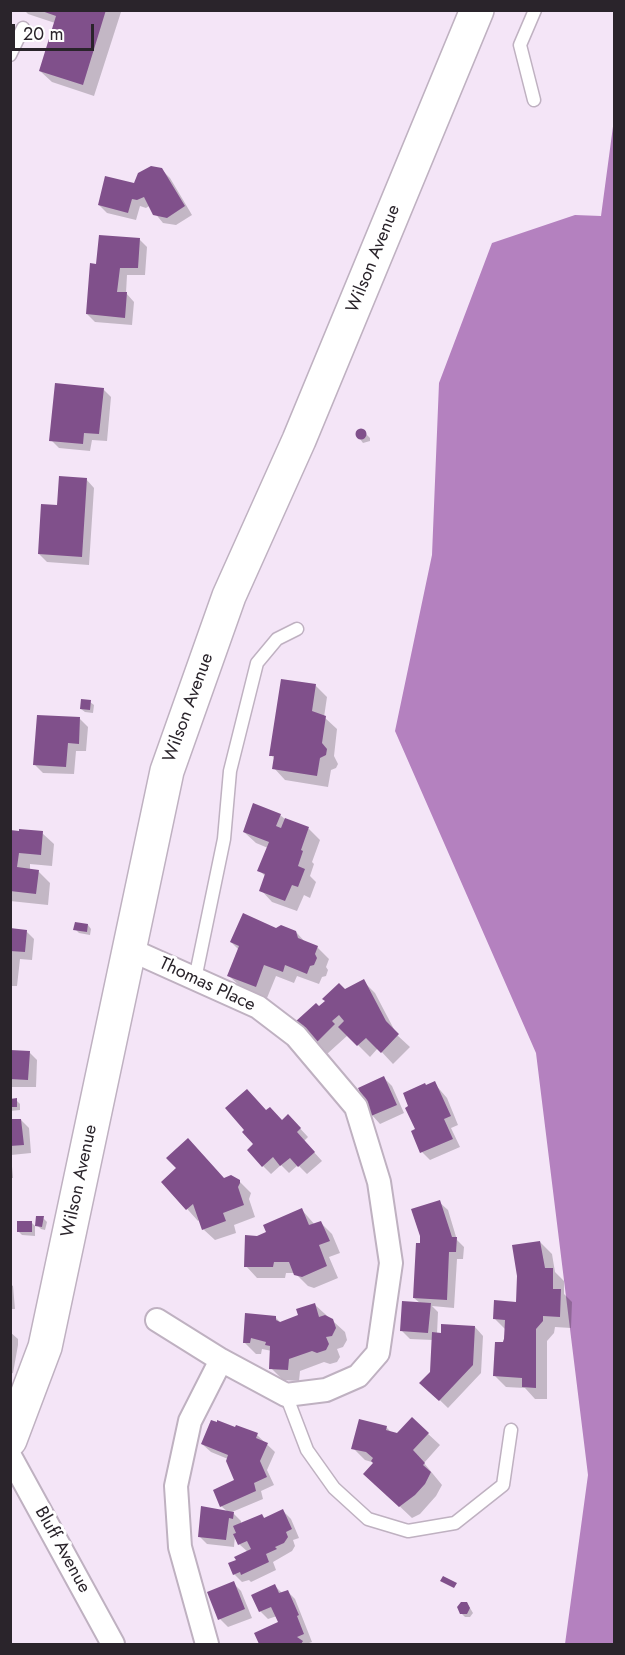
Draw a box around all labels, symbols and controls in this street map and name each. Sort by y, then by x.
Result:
scale bar [15,12,98,50]
text: 20 m [23,21,63,47]
street label: Wilson Avenue [343,202,405,316]
street label: Wilson Avenue [159,650,219,766]
street label: Thomas Place [156,953,258,1017]
street label: Wilson Avenue [58,1123,102,1239]
street label: Bluff Avenue [29,1503,95,1597]

